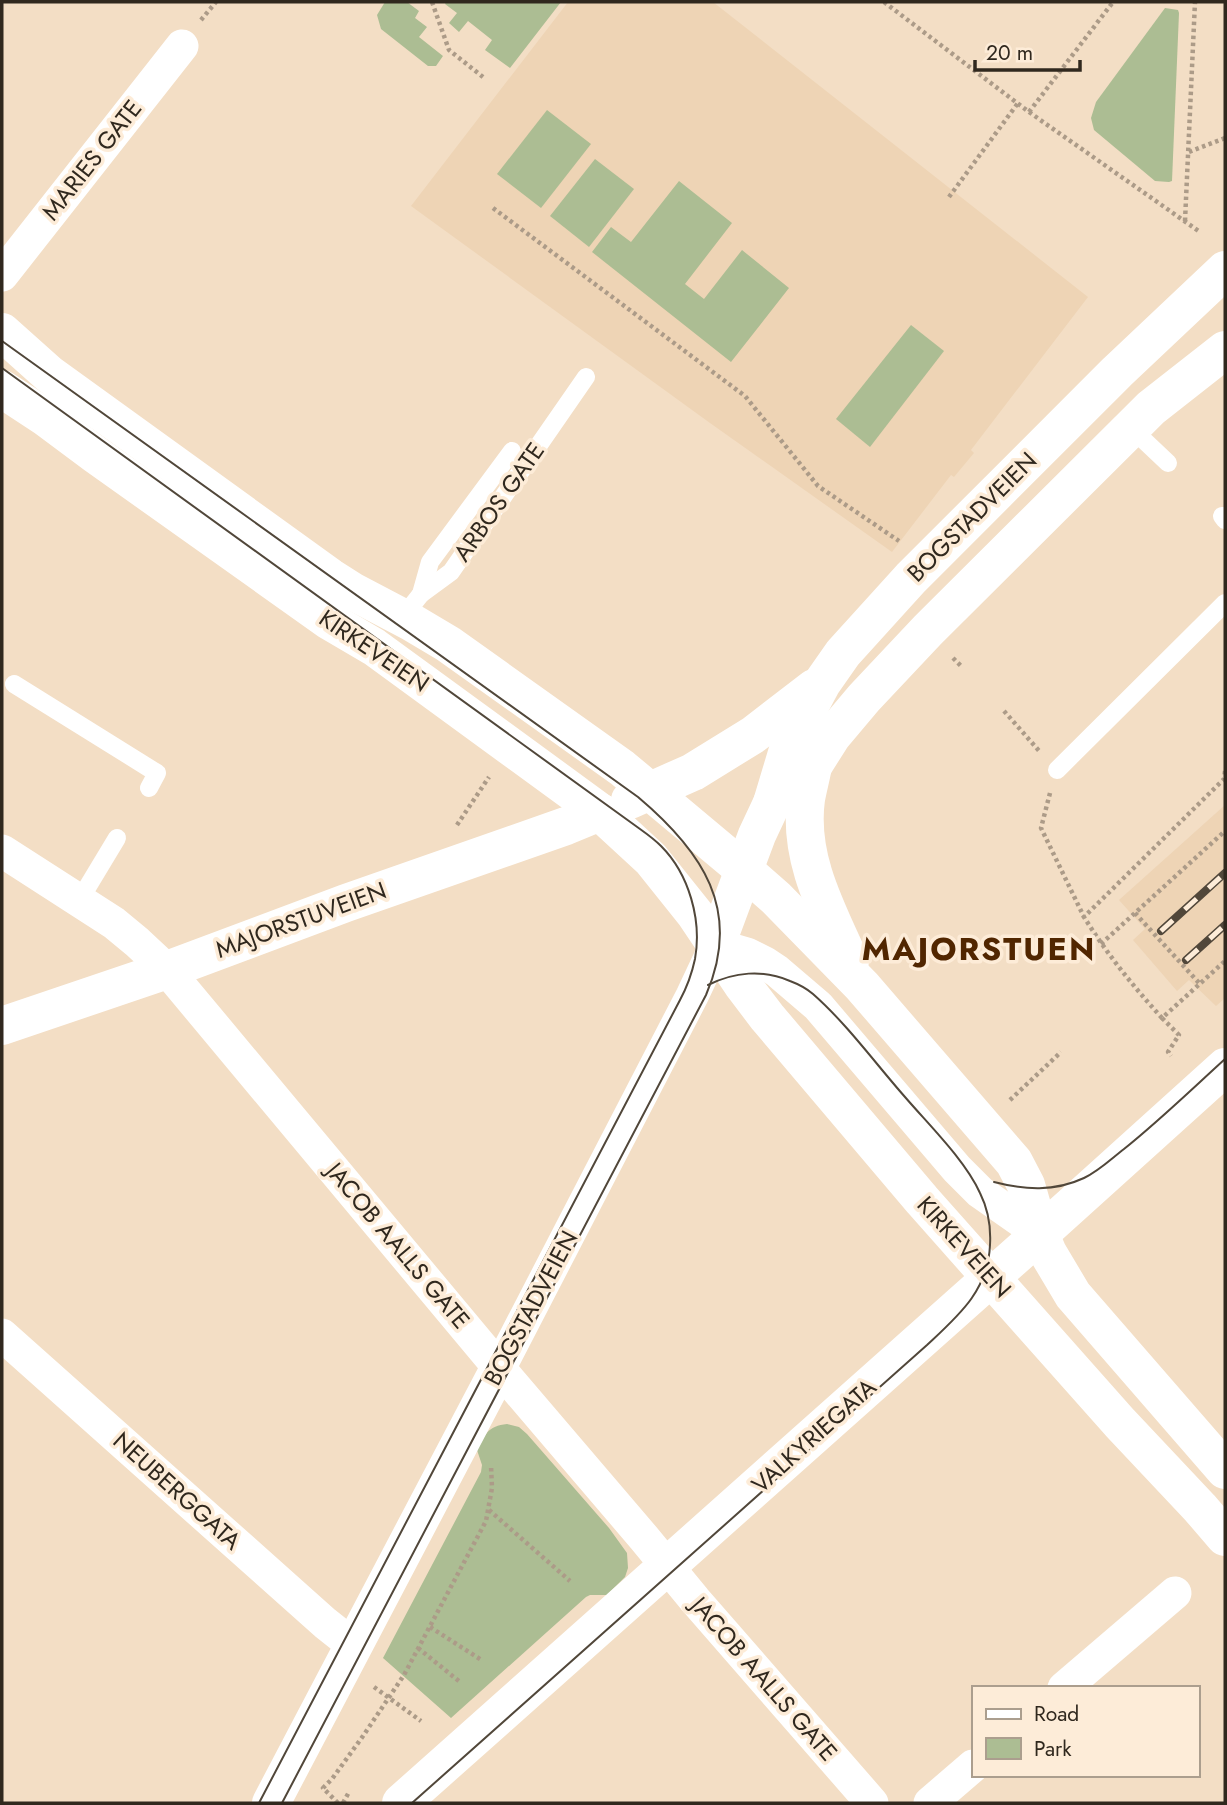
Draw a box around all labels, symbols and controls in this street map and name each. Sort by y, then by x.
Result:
scale bar [975,28,1080,72]
text: 20 m [986,38,1033,68]
street label: MARIES GATE [33,92,150,227]
street label: ARBOS GATE [445,435,553,568]
street label: BOGSTADVEIEN [899,444,1044,589]
street label: KIRKEVEIEN [312,601,436,700]
street label: MAJORSTUVEIEN [211,872,391,967]
district label: MAJORSTUEN [862,926,1096,972]
street label: JACOB AALLS GATE [316,1153,479,1336]
street label: KIRKEVEIEN [909,1188,1020,1305]
street label: BOGSTADVEIEN [475,1224,586,1391]
street label: VALKYRIEGATA [744,1370,884,1501]
street label: NEUBERGGATA [105,1423,249,1558]
street label: JACOB AALLS GATE [681,1587,846,1769]
legend [972,1686,1199,1777]
text: Road [1034,1699,1079,1729]
text: Park [1034,1734,1072,1764]

